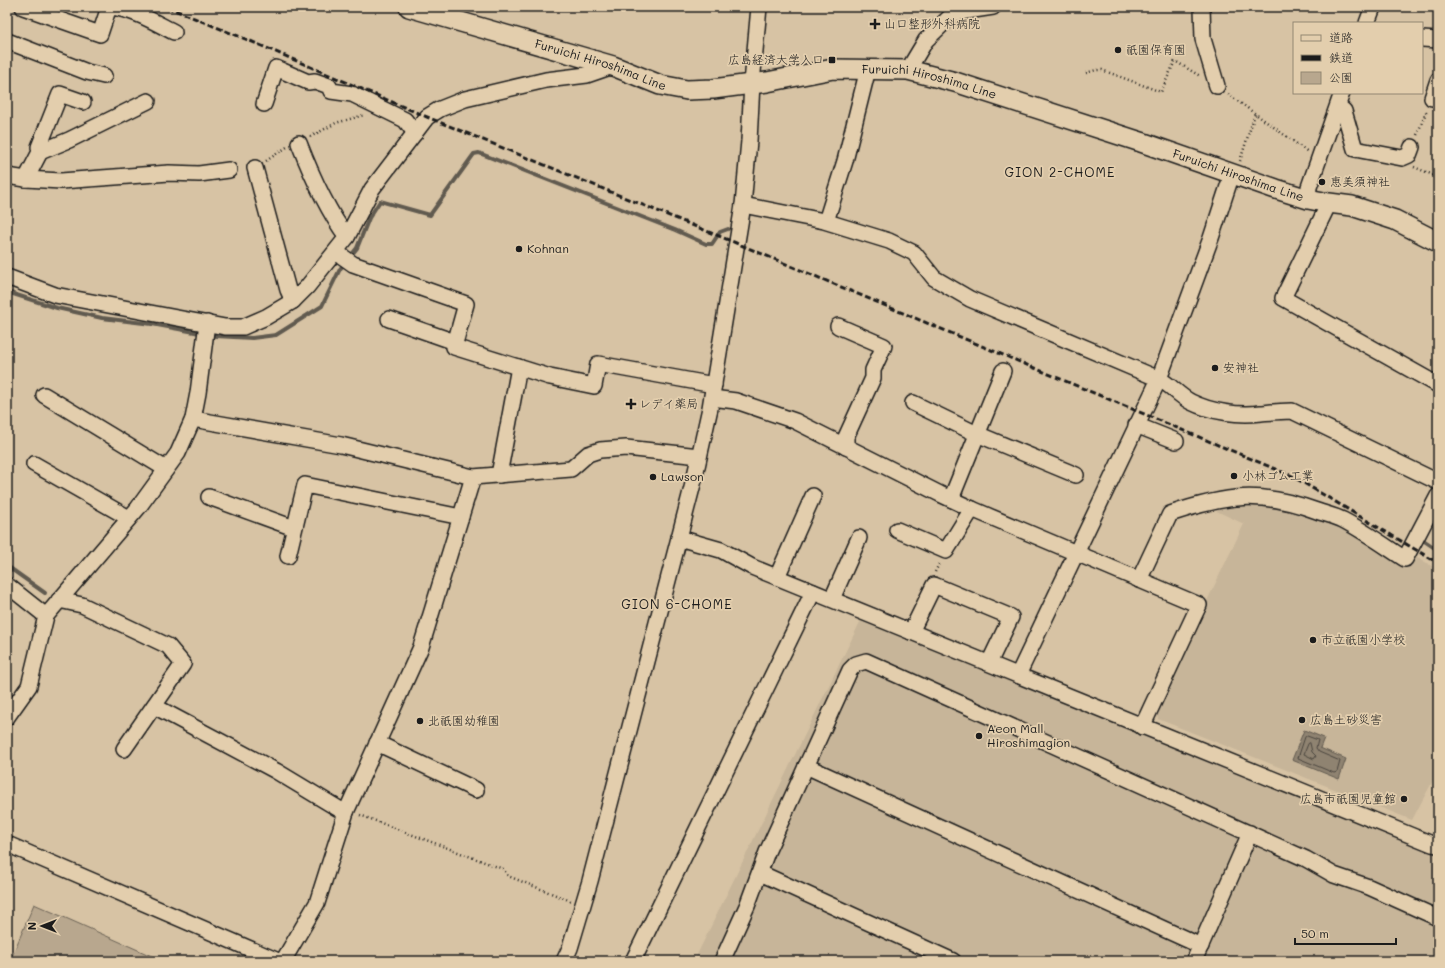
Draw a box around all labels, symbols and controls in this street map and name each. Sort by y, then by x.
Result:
place label: 山口整形外科病院 [884,15,980,31]
marker: 山口整形外科病院 [869,18,881,30]
legend [1293,22,1423,94]
text: 道路 [1329,29,1353,45]
street label: Furuichi Hiroshima Line [533,35,667,93]
place label: 祇園保育園 [1126,41,1186,57]
marker: 祇園保育園 [1113,45,1123,55]
text: 鉄道 [1329,49,1353,65]
place label: 広島経済大学入口 [728,51,824,67]
marker: 広島経済大学入口 [827,55,837,65]
street label: Furuichi Hiroshima Line [862,60,999,102]
text: 公園 [1329,69,1353,85]
street label: Furuichi Hiroshima Line [1171,145,1306,204]
district label: GION 2-CHOME [1005,163,1115,180]
place label: 恵美須神社 [1330,173,1390,189]
marker: 恵美須神社 [1317,177,1327,187]
place label: Kohnan [527,240,569,256]
marker: Kohnan [514,244,524,254]
place label: 安神社 [1223,359,1259,375]
marker: 安神社 [1210,363,1220,373]
place label: レデイ薬局 [639,395,699,411]
marker: レデイ薬局 [626,399,636,409]
place label: 小林ゴム工業 [1242,467,1314,483]
place label: Lawson [661,468,704,484]
marker: 小林ゴム工業 [1229,471,1239,481]
marker: Lawson [648,472,658,482]
district label: GION 6-CHOME [621,595,733,612]
place label: 市立祇園小学校 [1321,631,1405,647]
marker: 市立祇園小学校 [1308,635,1318,645]
place label: 広島土砂災害 [1310,711,1382,727]
place label: 北祇園幼稚園 [428,712,500,728]
marker: 広島土砂災害 [1297,715,1307,725]
marker: 北祇園幼稚園 [415,716,425,726]
place label: Aeon Mall Hiroshimagion [987,720,1070,750]
marker: Aeon Mall Hiroshimagion [974,731,984,741]
place label: 広島市祇園児童館 [1300,790,1396,806]
marker: 広島市祇園児童館 [1399,794,1409,804]
north arrow [22,906,62,946]
scale bar [1295,920,1396,946]
text: N [24,922,39,930]
text: 50 m [1301,925,1329,941]

